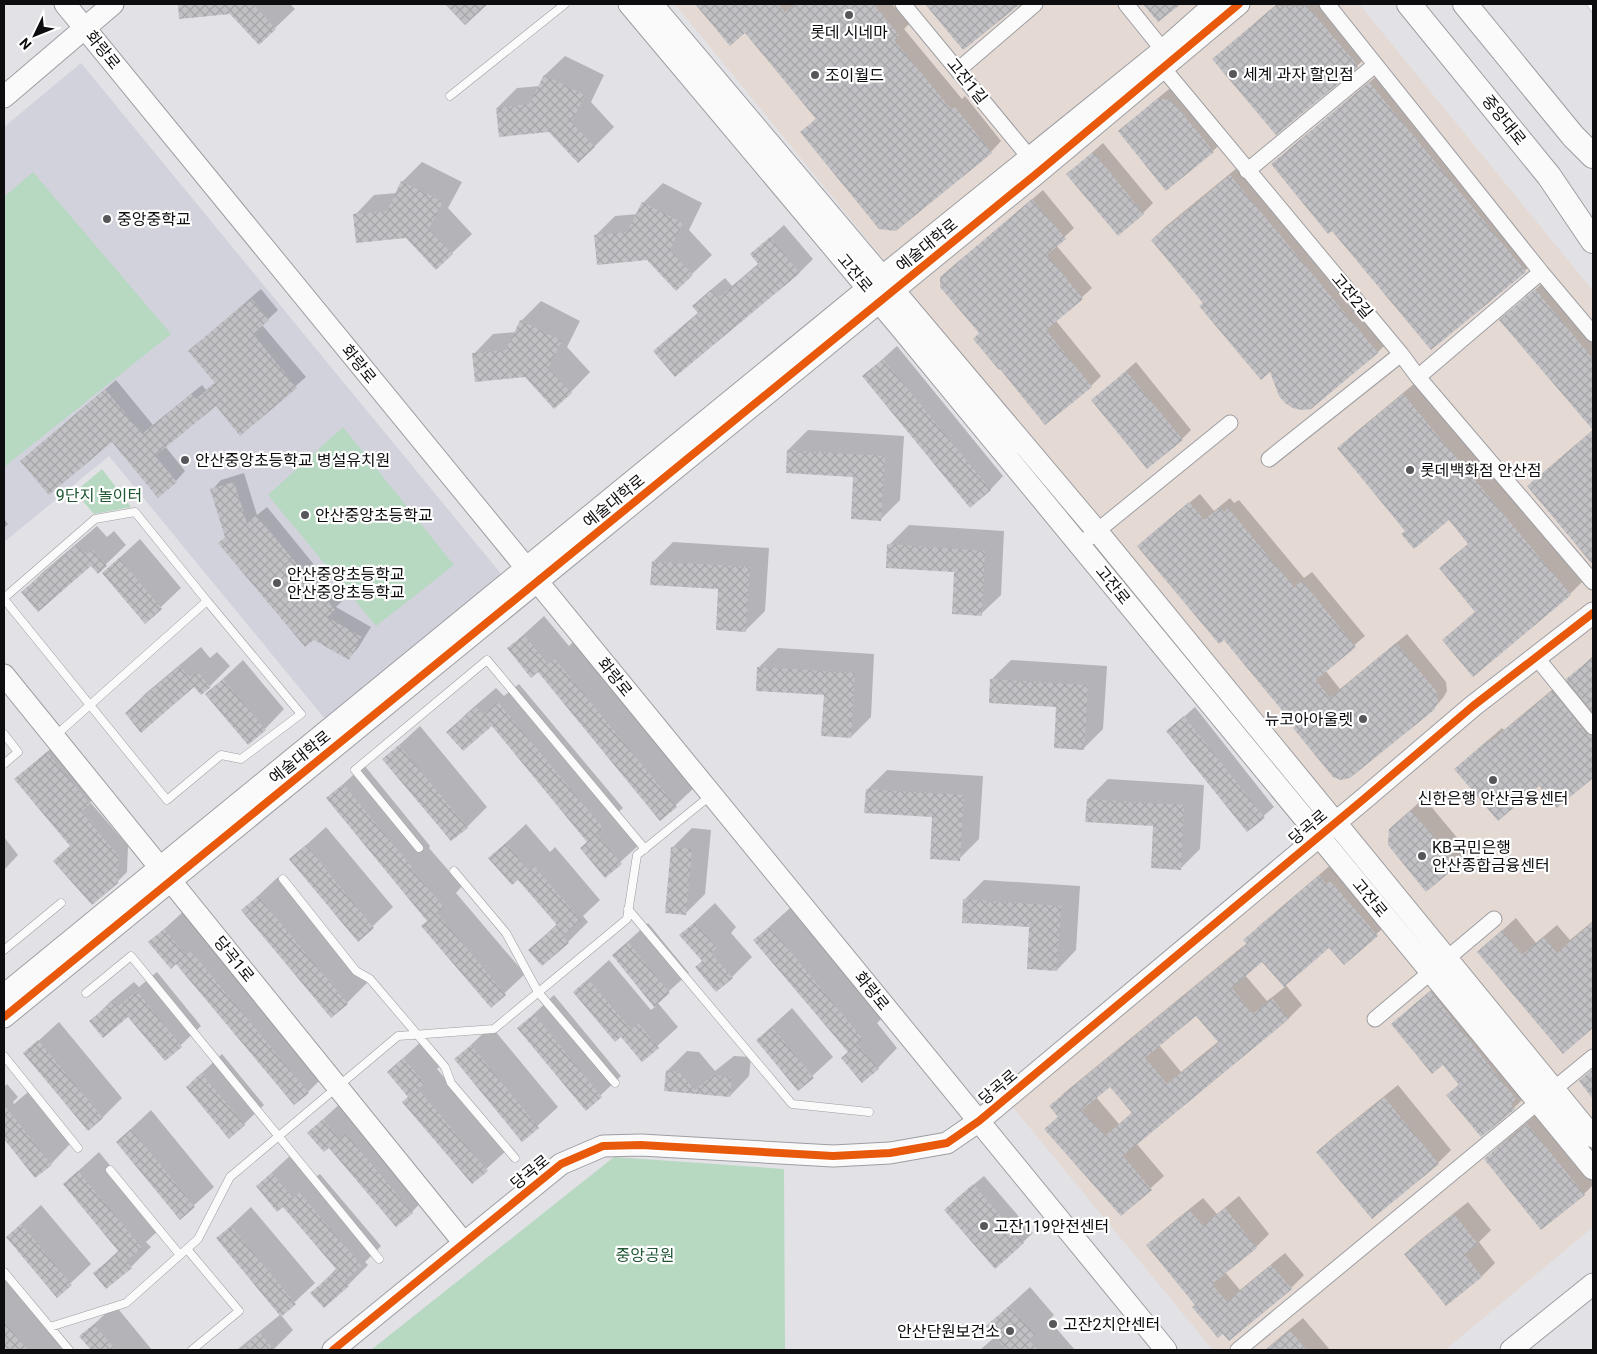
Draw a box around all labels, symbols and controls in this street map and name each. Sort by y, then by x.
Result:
marker: 롯데 시네마 [843,9,855,21]
north arrow [10,10,60,60]
place label: 롯데 시네마 [810,23,888,42]
street label: 화랑로 [82,27,124,73]
text: N [16,35,35,53]
street label: 고잔1길 [943,54,991,108]
place label: 세계 과자 할인점 [1243,65,1354,84]
place label: 조이월드 [825,66,884,85]
marker: 세계 과자 할인점 [1227,68,1239,80]
marker: 조이월드 [809,69,821,81]
street label: 중앙대로 [1478,91,1530,149]
place label: 중앙중학교 [117,210,191,229]
marker: 중앙중학교 [101,213,113,225]
street label: 예술대학로 [892,214,962,276]
street label: 고잔로 [834,250,877,296]
street label: 고잔2길 [1328,270,1376,322]
street label: 화랑로 [338,341,380,387]
place label: 안산중앙초등학교 병설유치원 [195,451,390,470]
marker: 안산중앙초등학교 병설유치원 [179,454,191,466]
place label: 롯데백화점 안산점 [1420,461,1542,480]
marker: 롯데백화점 안산점 [1404,464,1416,476]
street label: 예술대학로 [579,470,649,532]
park label: 9단지 놀이터 [56,486,142,505]
place label: 안산중앙초등학교 [315,506,433,525]
marker: 안산중앙초등학교 [299,509,311,521]
street label: 고잔로 [1092,562,1134,608]
place label: 안산중앙초등학교 안산중앙초등학교 [287,565,405,602]
marker: 안산중앙초등학교 안산중앙초등학교 [271,577,283,589]
street label: 화랑로 [594,654,636,700]
place label: 뉴코아아울렛 [1265,710,1353,729]
marker: 뉴코아아울렛 [1357,713,1369,725]
street label: 예술대학로 [265,726,335,788]
marker: 신한은행 안산금융센터 [1487,774,1499,786]
place label: 신한은행 안산금융센터 [1417,789,1569,808]
street label: 당곡로 [1285,805,1331,848]
place label: KB국민은행 안산종합금융센터 [1432,838,1550,875]
marker: KB국민은행 안산종합금융센터 [1416,850,1428,862]
street label: 고잔로 [1349,875,1392,921]
street label: 당곡1로 [210,932,258,986]
street label: 화랑로 [851,968,893,1014]
street label: 당곡로 [975,1065,1021,1108]
street label: 당곡로 [507,1151,553,1193]
place label: 고잔119안전센터 [994,1217,1109,1236]
marker: 고잔119안전센터 [978,1220,990,1232]
park label: 중앙공원 [616,1246,674,1265]
place label: 고잔2치안센터 [1063,1315,1160,1334]
marker: 고잔2치안센터 [1047,1318,1059,1330]
place label: 안산단원보건소 [897,1322,1000,1341]
marker: 안산단원보건소 [1004,1325,1016,1337]

